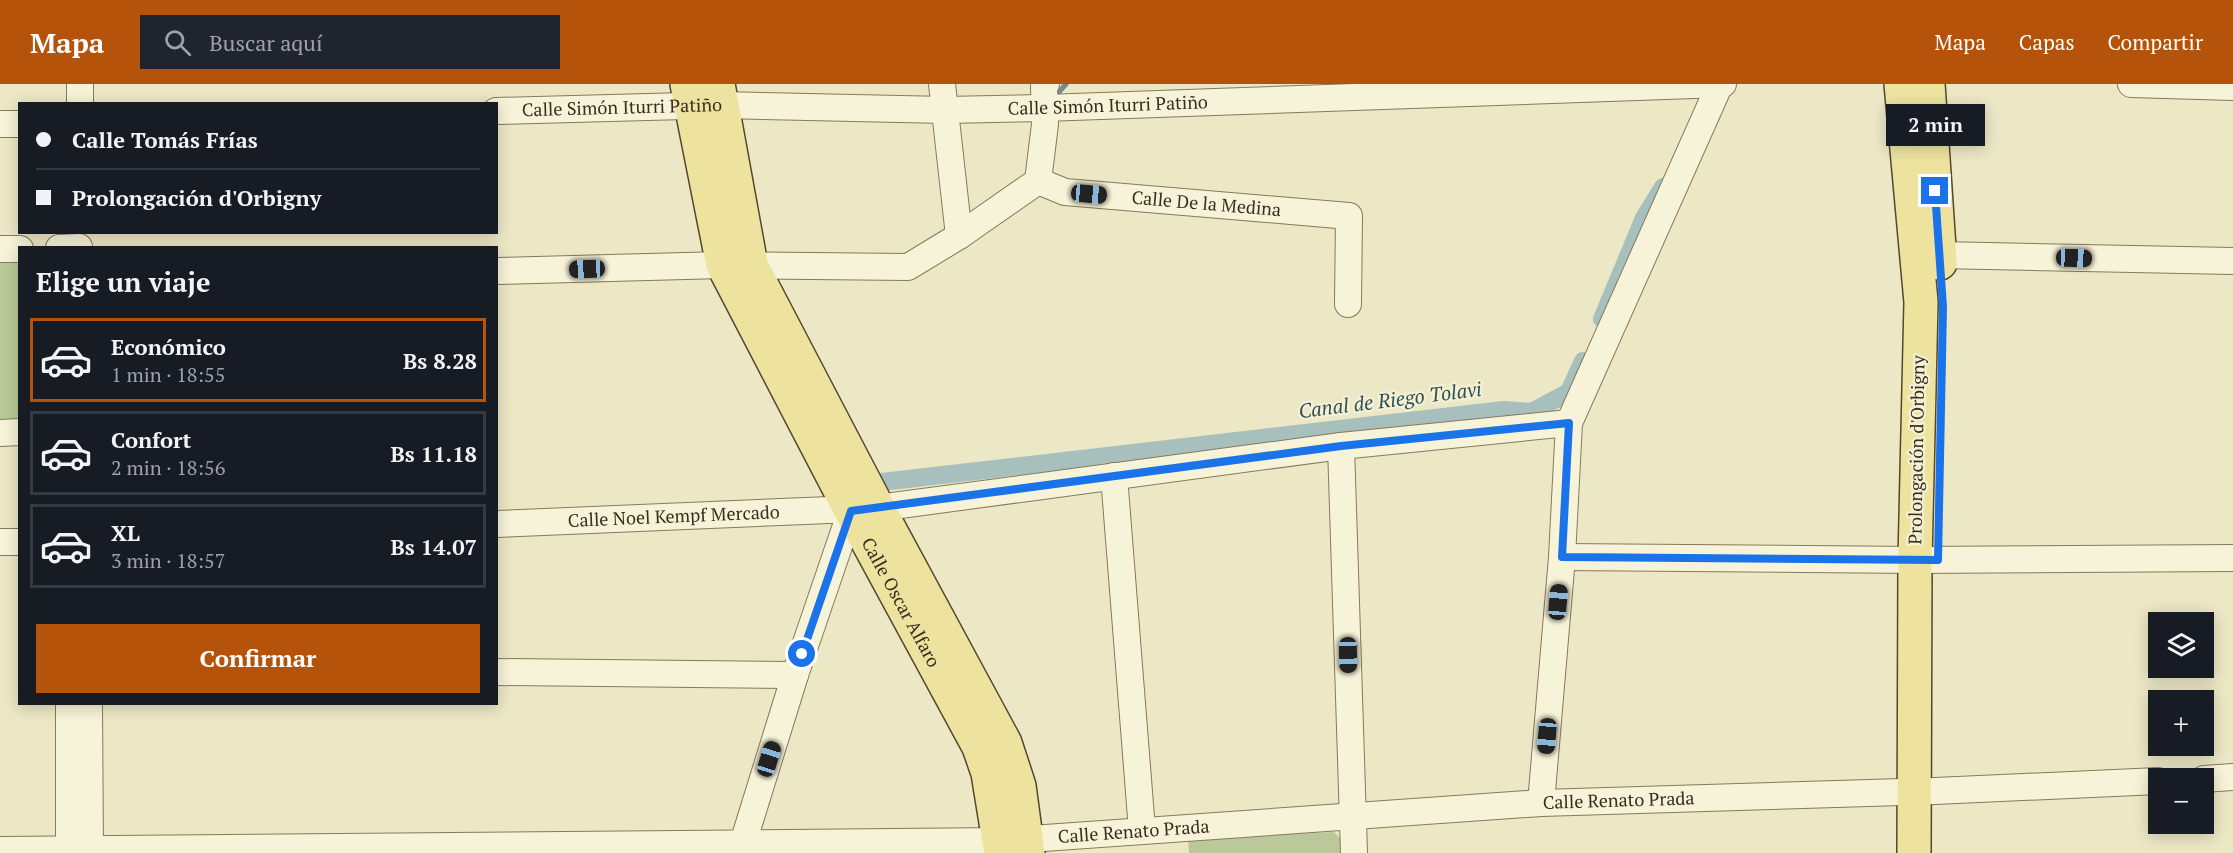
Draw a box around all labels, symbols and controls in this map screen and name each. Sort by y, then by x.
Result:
search box [140,15,560,69]
text: Mapa [30,24,104,61]
icon: search [161,26,194,59]
text: Buscar aquí [209,28,323,57]
text: Mapa [1934,28,1986,56]
text: Capas [2019,28,2075,56]
text: Compartir [2108,28,2203,56]
street label: Calle Simón Iturri Patiño [1007,89,1208,120]
street label: Calle Simón Iturri Patiño [522,92,722,121]
callout: 2 min [1886,104,1984,146]
text: 2 min [1908,111,1963,138]
text: Calle Tomás Frías [72,125,258,154]
route end [1921,177,1948,204]
text: Prolongación d'Orbigny [72,183,321,212]
car [1070,183,1108,205]
street label: Calle De la Medina [1131,185,1282,221]
car [2056,248,2092,268]
car [569,259,605,279]
text: Elige un viaje [36,264,210,300]
text: Económico [111,332,226,361]
icon: car [39,333,93,387]
text: Bs 8.28 [403,346,477,375]
street label: Prolongación d'Orbigny [1902,354,1930,545]
text: 1 min · 18:55 [111,361,225,388]
water label: Canal de Riego Tolavi [1297,375,1483,424]
text: Confort [111,425,191,454]
icon: car [39,426,93,480]
text: Bs 11.18 [391,439,477,468]
text: 2 min · 18:56 [111,454,225,481]
street label: Calle Noel Kempf Mercado [567,499,780,532]
text: XL [111,518,140,547]
icon: car [39,519,93,573]
text: Bs 14.07 [391,532,477,561]
street label: Calle Oscar Alfaro [857,533,947,671]
text: 3 min · 18:57 [111,547,225,574]
car [1547,583,1569,621]
map controls [2148,612,2214,834]
button: layers [2148,612,2214,678]
button: Confirmar [36,624,480,693]
car [1339,637,1357,673]
route start [788,640,815,667]
button: + [2148,690,2214,756]
car [1536,717,1558,755]
car [755,739,783,779]
button: − [2148,768,2214,834]
street label: Calle Renato Prada [1542,785,1695,814]
street label: Calle Renato Prada [1057,813,1210,848]

